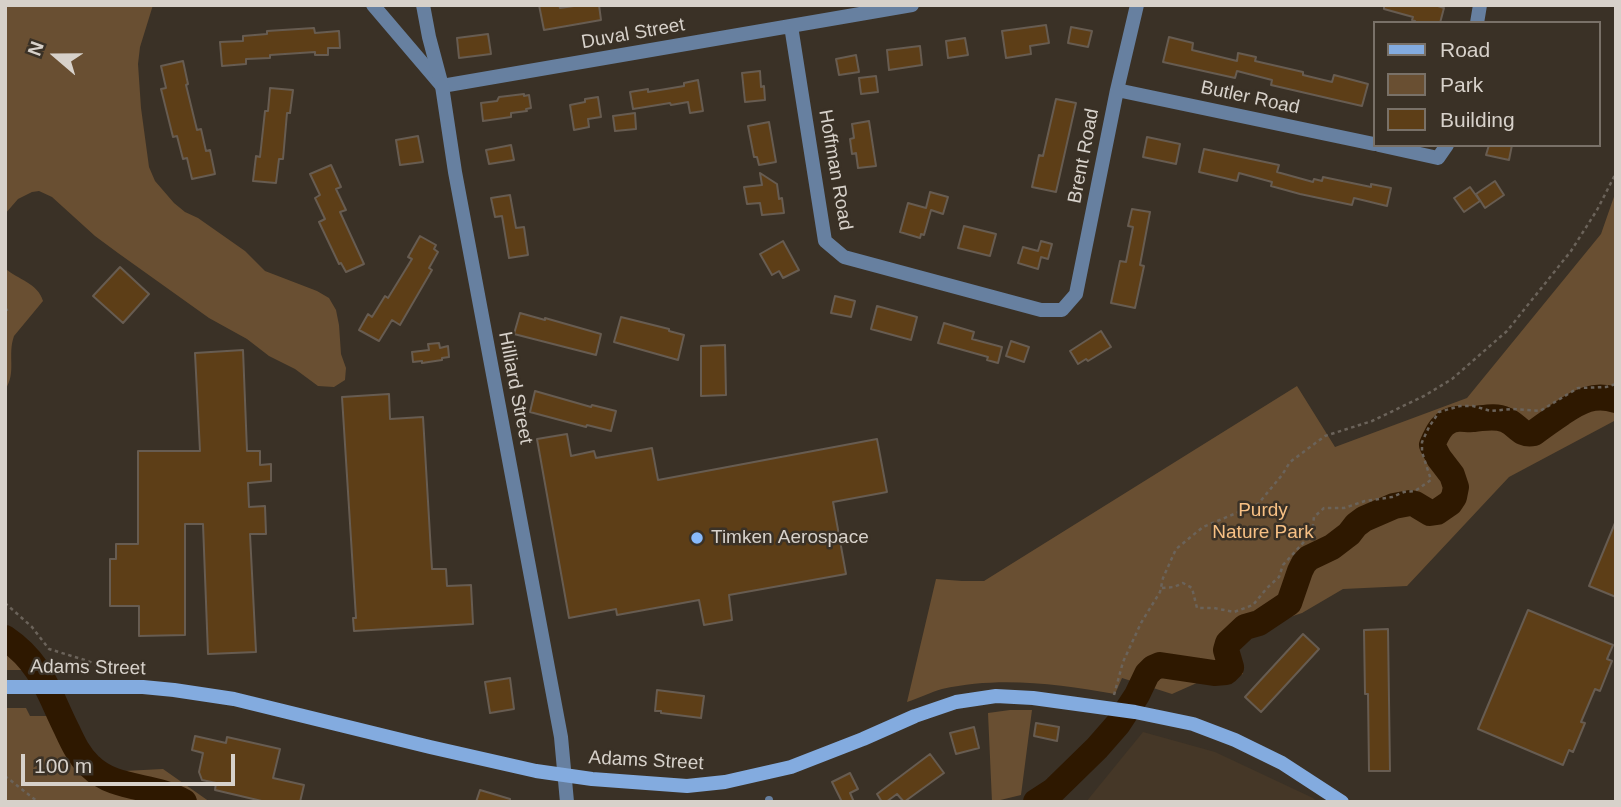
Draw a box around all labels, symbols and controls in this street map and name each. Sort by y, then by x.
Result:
street label: Duval Street [580,14,686,54]
north arrow [21,21,91,91]
legend [1372,21,1600,147]
text: Road [1440,38,1490,61]
text: N [24,39,48,59]
text: Park [1440,73,1483,96]
street label: Butler Road [1199,76,1301,120]
street label: Brent Road [1064,107,1104,205]
street label: Hoffman Road [813,108,857,232]
text: Building [1440,108,1515,131]
street label: Hilliard Street [493,330,537,446]
park label: Purdy Nature Park [1212,500,1314,544]
place label: Timken Aerospace [711,527,869,549]
marker: Timken Aerospace [689,530,705,546]
street label: Adams Street [30,656,146,680]
scale bar [24,740,238,784]
street label: Adams Street [588,747,704,775]
text: 100 m [34,754,92,777]

